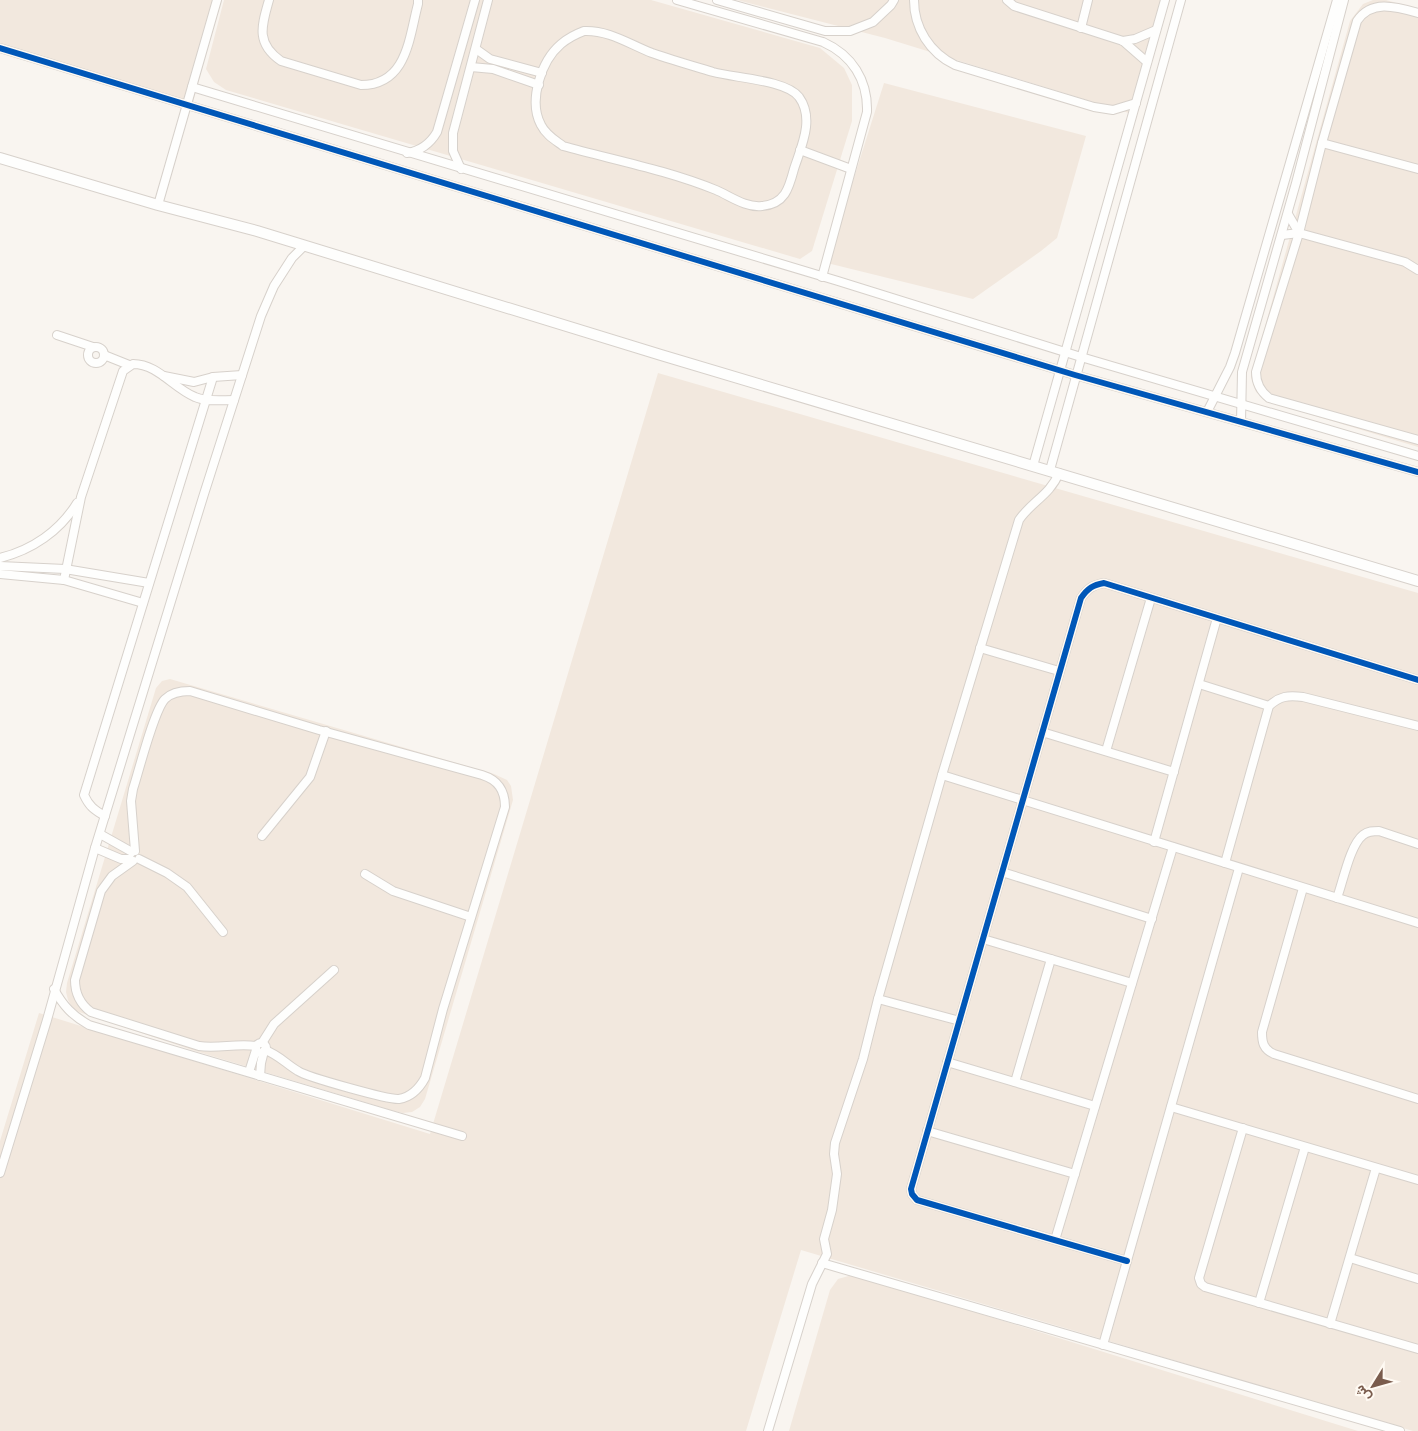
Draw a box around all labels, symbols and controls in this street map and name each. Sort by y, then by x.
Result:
north arrow [1348,1361,1398,1411]
text: ش [1350,1382,1375,1406]

